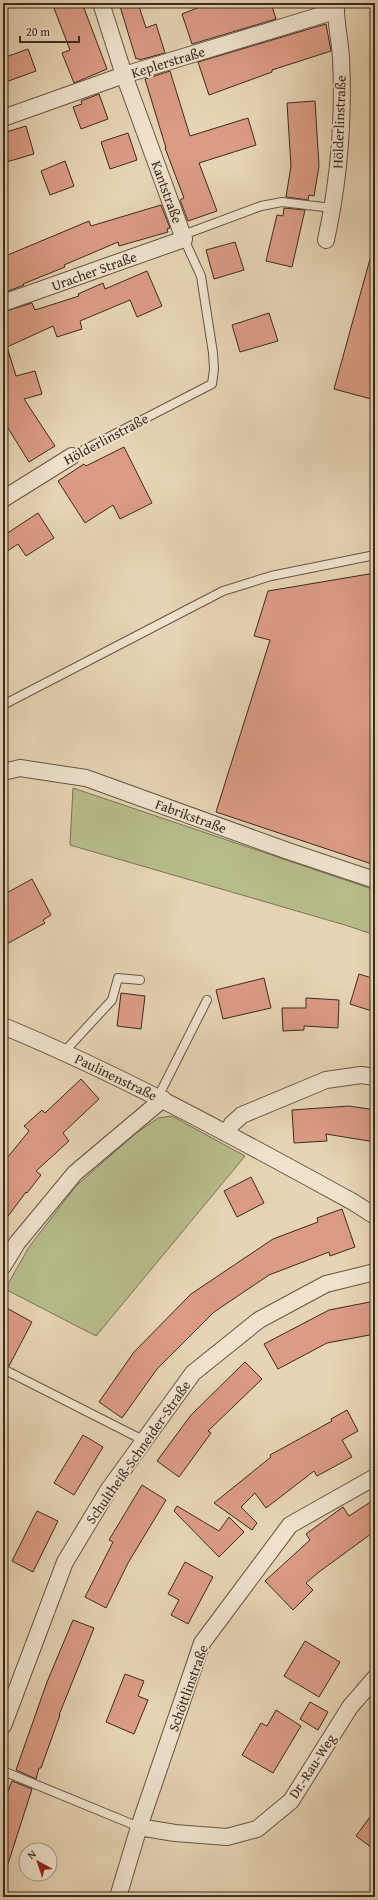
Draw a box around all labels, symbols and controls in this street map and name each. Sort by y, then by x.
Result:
scale bar [20,18,79,44]
text: 20 m [26,23,50,40]
street label: Keplerstraße [129,41,208,83]
street label: Hölderlinstraße [327,75,351,169]
street label: Kantstraße [146,158,188,226]
street label: Uracher Straße [48,246,140,296]
street label: Hölderlinstraße [60,408,152,470]
street label: Fabrikstraße [153,794,230,838]
street label: Paulinenstraße [71,1048,161,1106]
street label: Schultheiß-Schneider-Straße [81,1376,195,1528]
street label: Schöttlinstraße [163,1641,213,1734]
street label: Dr.-Rau-Weg [284,1730,340,1802]
north arrow [18,1842,58,1882]
text: N [24,1845,40,1863]

